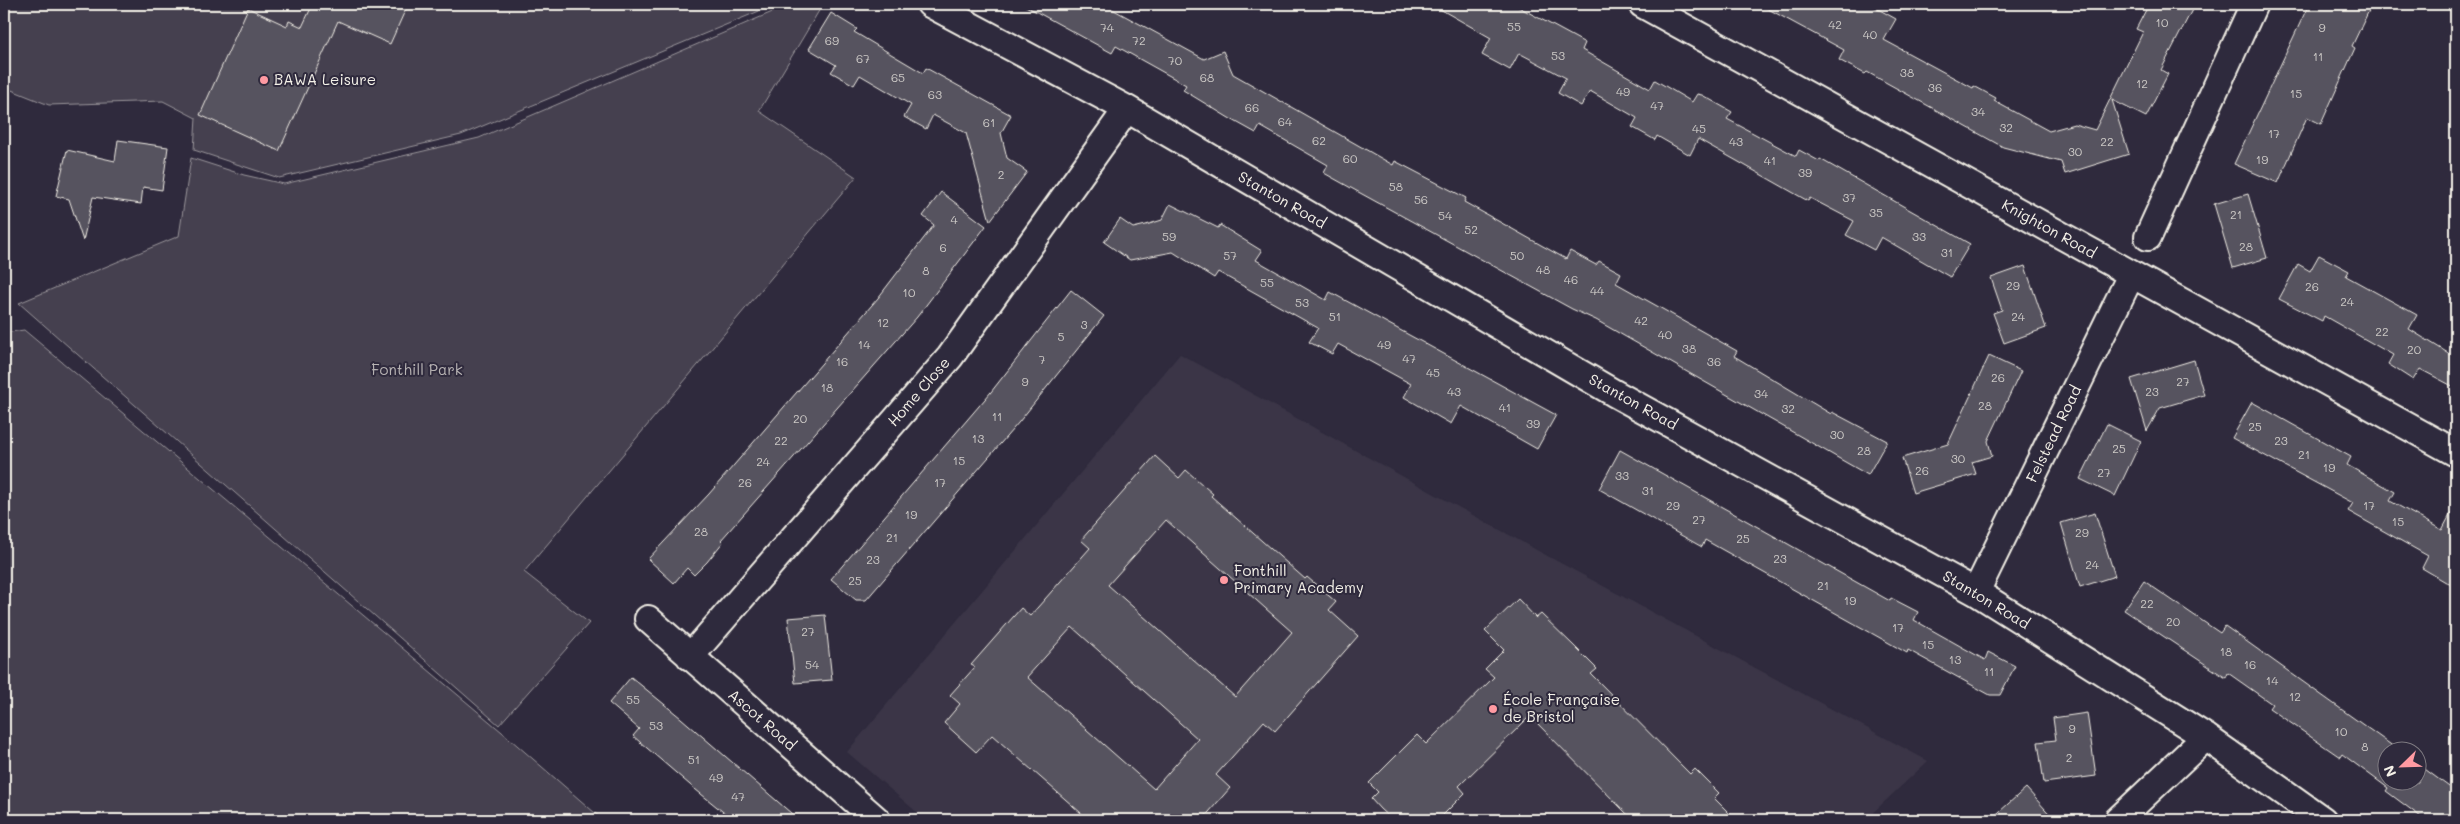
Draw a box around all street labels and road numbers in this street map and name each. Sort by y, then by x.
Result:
street label: Stanton Road [1235,166,1330,232]
street label: Knighton Road [1999,194,2100,262]
street label: Home Close [883,352,954,430]
street label: Stanton Road [1585,368,1681,434]
street label: Felstead Road [2021,382,2085,485]
street label: Stanton Road [1939,565,2034,633]
street label: Ascot Road [724,684,801,754]

